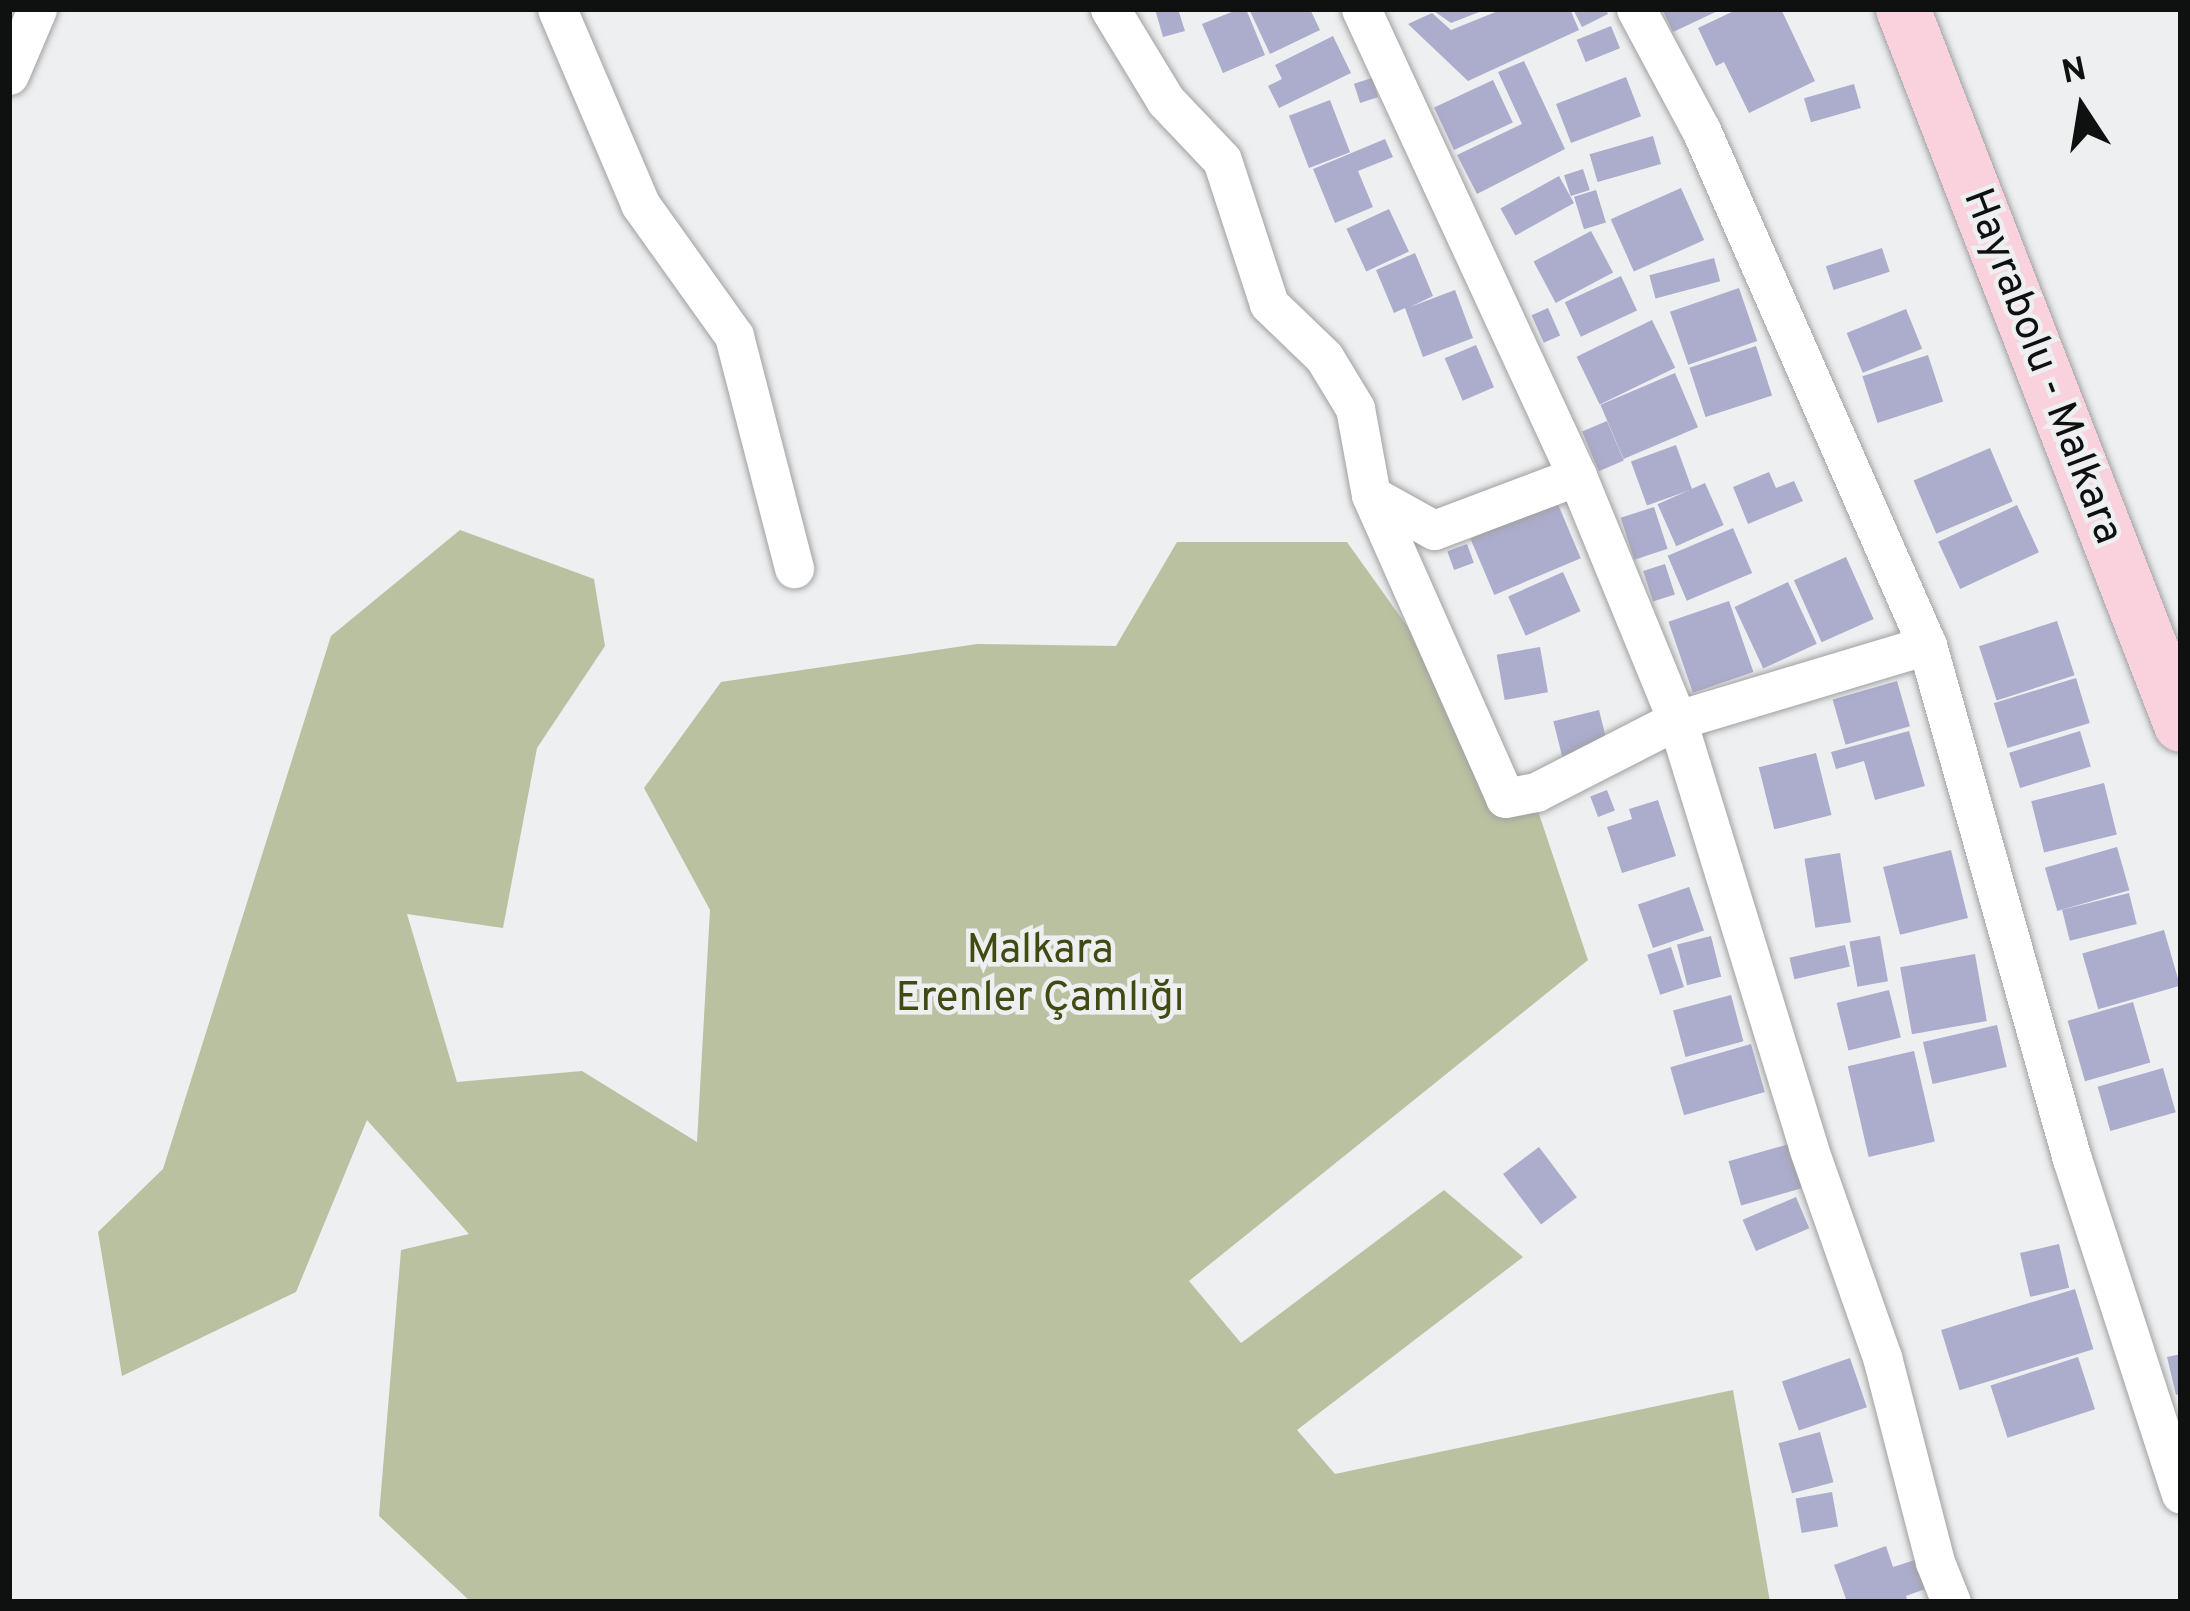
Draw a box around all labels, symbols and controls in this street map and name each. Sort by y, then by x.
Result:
north arrow [2022,48,2142,168]
text: N [2059,50,2090,96]
street label: Hayrabolu - Malkara [1950,182,2132,552]
park label: Malkara Erenler Çamlığı [896,927,1184,1026]

